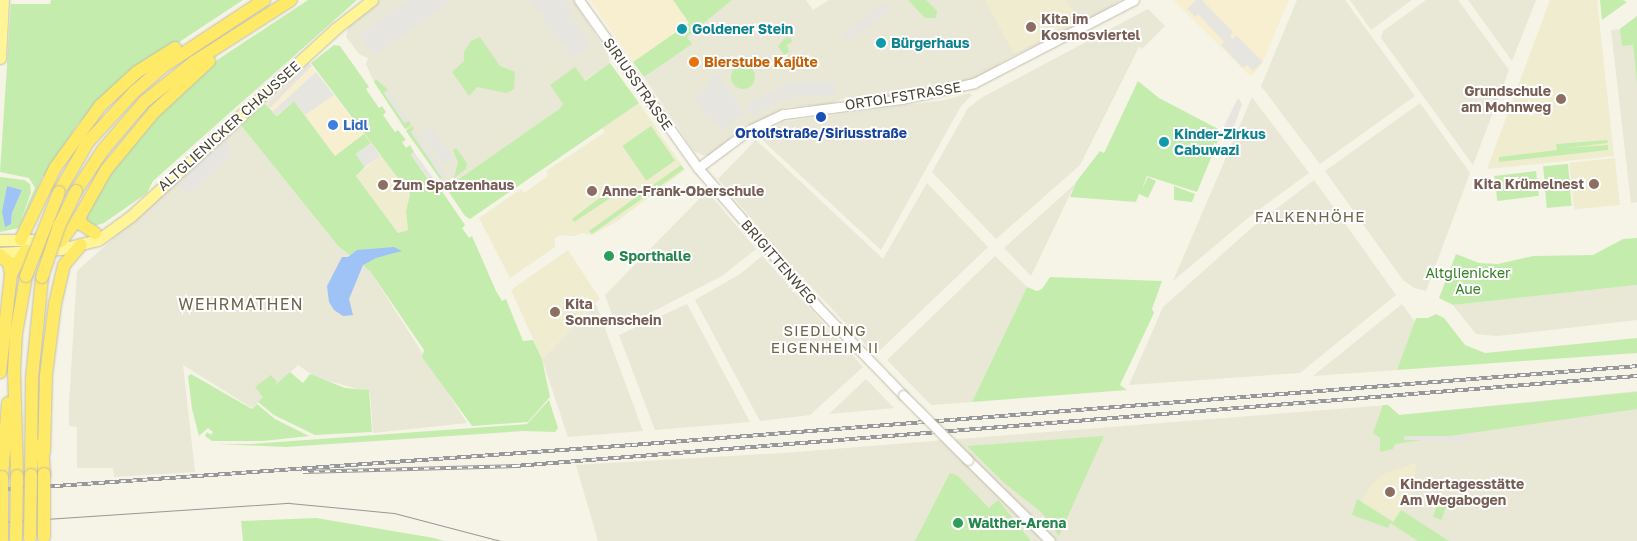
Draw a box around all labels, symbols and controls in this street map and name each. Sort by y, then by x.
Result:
place label: Kita im Kosmosviertel [1041,11,1140,44]
place label: Goldener Stein [692,21,793,37]
marker: Kita im Kosmosviertel [1025,21,1037,33]
marker: Goldener Stein [676,23,688,35]
street label: SIRIUSSTRASSE [600,34,676,134]
place label: Bürgerhaus [891,35,970,51]
marker: Bürgerhaus [875,37,887,49]
place label: Bierstube Kajüte [704,54,818,70]
marker: Bierstube Kajüte [688,56,700,68]
street label: ALTGLIENICKER CHAUSSEE [154,58,304,194]
street label: ORTOLFSTRASSE [844,79,962,113]
place label: Grundschule am Mohnweg [1461,83,1551,115]
marker: Grundschule am Mohnweg [1555,93,1567,105]
marker: Ortolfstraße/Siriusstraße [815,111,827,123]
place label: Lidl [343,117,368,133]
marker: Lidl [327,119,339,131]
place label: Ortolfstraße/Siriusstraße [735,125,907,141]
place label: Kinder-Zirkus Cabuwazi [1174,126,1266,158]
marker: Kinder-Zirkus Cabuwazi [1158,136,1170,148]
place label: Kita Krümelnest [1474,176,1584,192]
place label: Zum Spatzenhaus [393,177,514,193]
marker: Kita Krümelnest [1588,178,1600,190]
marker: Zum Spatzenhaus [377,179,389,191]
place label: Anne-Frank-Oberschule [602,183,764,199]
marker: Anne-Frank-Oberschule [586,185,598,197]
district label: FALKENHÖHE [1253,208,1367,226]
street label: BRIGITTENWEG [738,216,820,308]
place label: Sporthalle [619,248,691,264]
marker: Sporthalle [603,250,615,262]
park label: Altglienicker Aue [1425,265,1511,298]
district label: WEHRMATHEN [177,294,305,314]
place label: Kita Sonnenschein [565,296,661,328]
marker: Kita Sonnenschein [549,306,561,318]
district label: SIEDLUNG EIGENHEIM II [769,321,881,356]
place label: Kindertagesstätte Am Wegabogen [1400,476,1524,508]
marker: Kindertagesstätte Am Wegabogen [1384,486,1396,498]
place label: Walther-Arena [968,515,1066,531]
marker: Walther-Arena [952,517,964,529]

